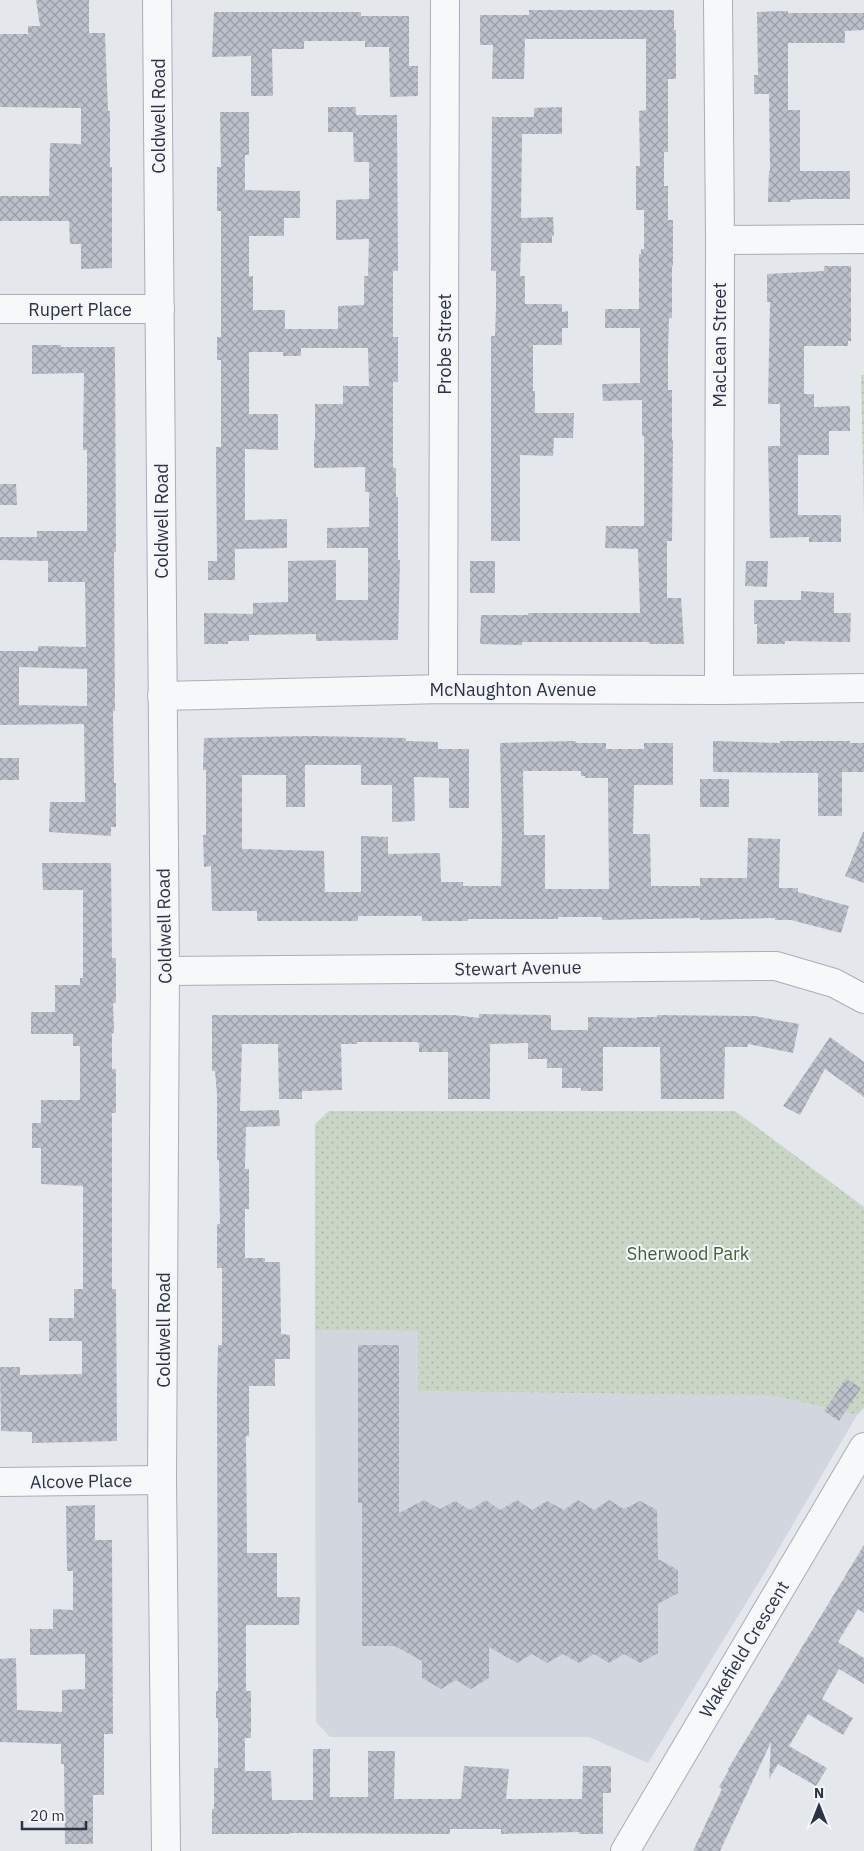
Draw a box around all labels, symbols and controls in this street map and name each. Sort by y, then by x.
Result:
street label: Coldwell Road [147,58,170,174]
street label: MacLean Street [708,282,731,408]
street label: Probe Street [433,293,456,395]
street label: Rupert Place [28,298,132,321]
street label: Coldwell Road [150,463,173,579]
street label: McNaughton Avenue [430,678,597,701]
street label: Coldwell Road [151,868,177,984]
street label: Stewart Avenue [454,955,582,981]
park label: Sherwood Park [627,1242,750,1265]
street label: Coldwell Road [152,1272,175,1388]
street label: Alcove Place [30,1469,133,1493]
street label: Wakefield Crescent [694,1576,794,1722]
north arrow [794,1781,844,1831]
text: N [814,1784,824,1802]
scale bar [22,1798,86,1830]
text: 20 m [30,1806,65,1825]

